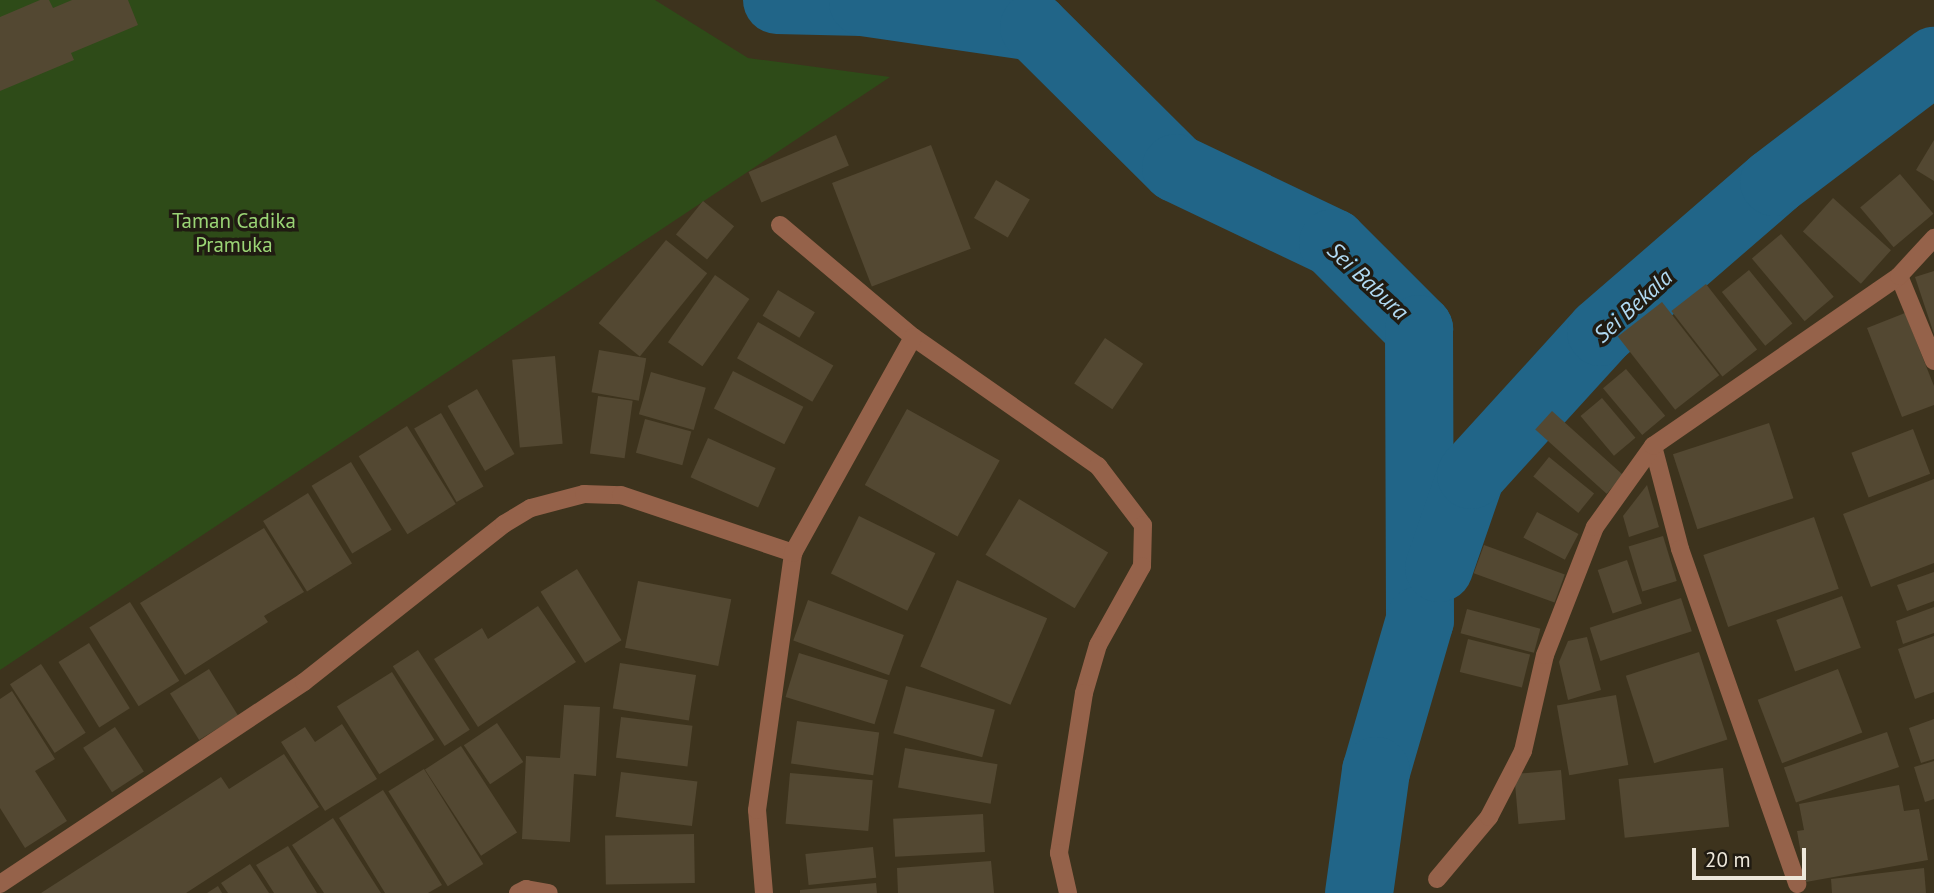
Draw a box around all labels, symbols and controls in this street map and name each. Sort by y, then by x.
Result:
park label: Taman Cadika Pramuka [172,208,296,258]
water label: Sei Babura [1322,237,1414,325]
water label: Sei Bekala [1588,264,1678,348]
scale bar [1696,834,1810,878]
text: 20 m [1705,846,1751,873]

